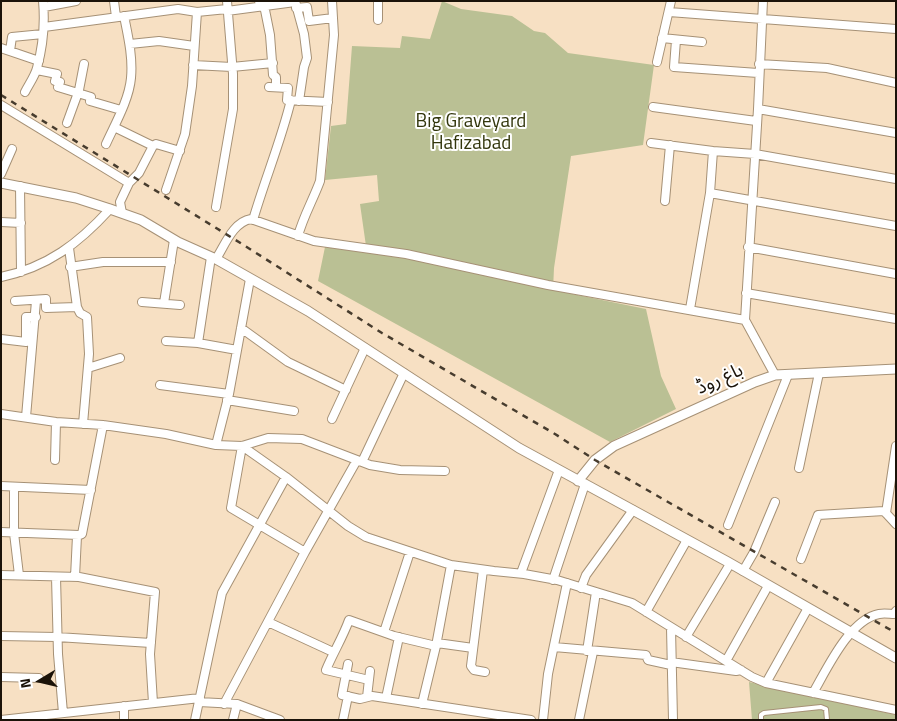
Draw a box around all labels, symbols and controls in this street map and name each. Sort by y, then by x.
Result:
park label: Big Graveyard Hafizabad [416,111,526,155]
street label: باغ روڈ [693,360,747,400]
north arrow [15,656,65,706]
text: N [14,677,36,690]

